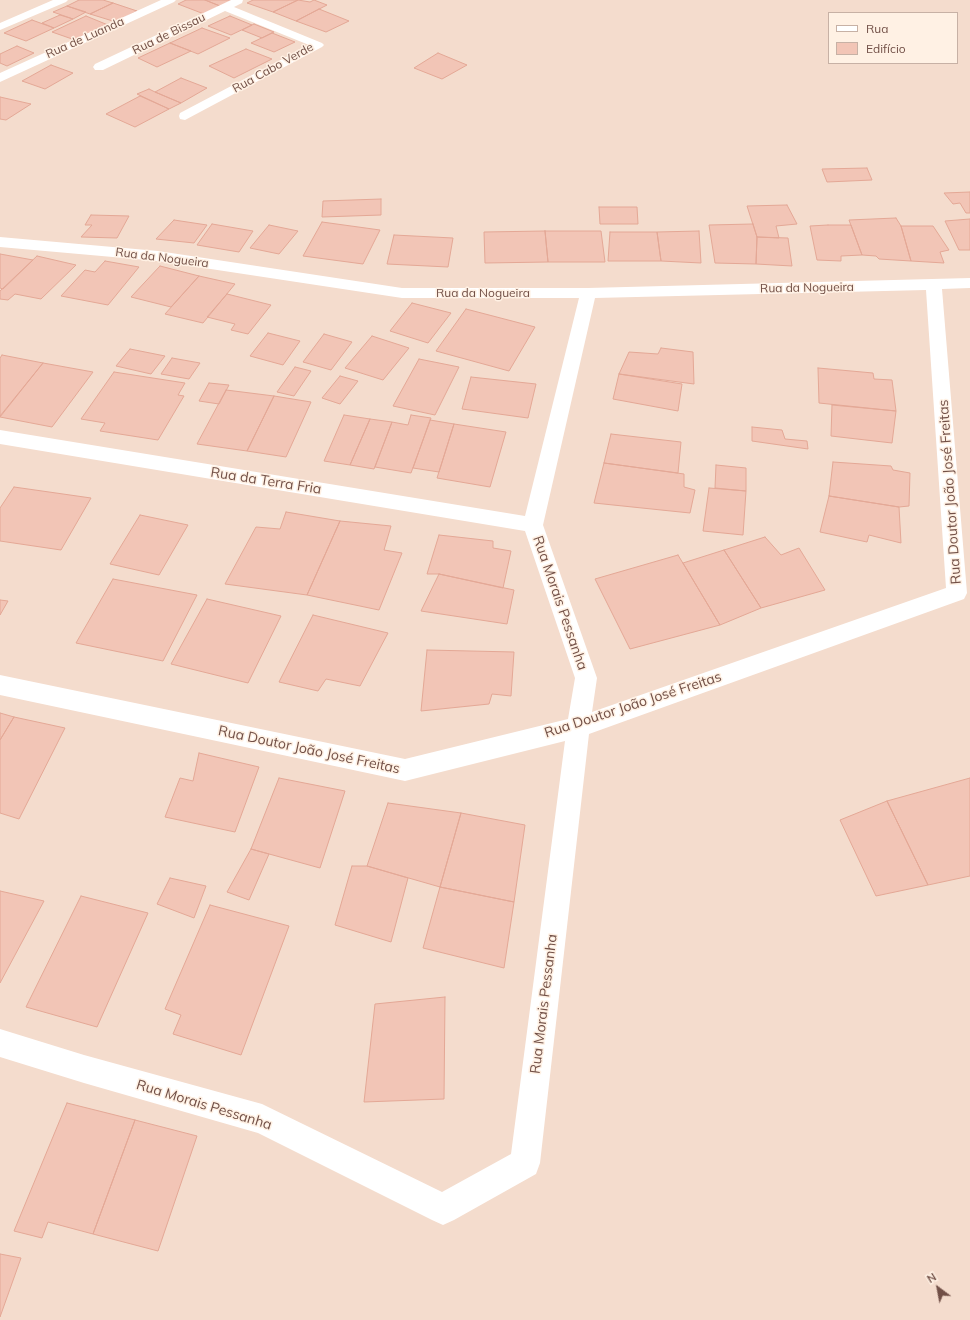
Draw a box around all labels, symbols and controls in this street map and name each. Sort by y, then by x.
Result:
street label: Rua de Bissau [130,10,208,58]
legend [828,12,958,64]
street label: Rua de Luanda [44,14,126,62]
text: Rua [866,21,888,36]
street label: Rua Cabo Verde [230,40,316,96]
text: Edifício [866,41,906,56]
street label: Rua da Nogueira [114,245,210,271]
street label: Rua da Nogueira [760,280,854,296]
street label: Rua da Nogueira [436,286,530,300]
street label: Rua Doutor João José Freitas [935,399,965,585]
street label: Rua da Terra Fria [209,464,323,498]
street label: Rua Morais Pessanha [529,534,591,672]
street label: Rua Doutor João José Freitas [542,668,724,742]
street label: Rua Doutor João José Freitas [217,723,401,777]
street label: Rua Morais Pessanha [527,933,561,1075]
street label: Rua Morais Pessanha [134,1076,274,1134]
north arrow [918,1268,958,1308]
text: N [924,1270,939,1286]

